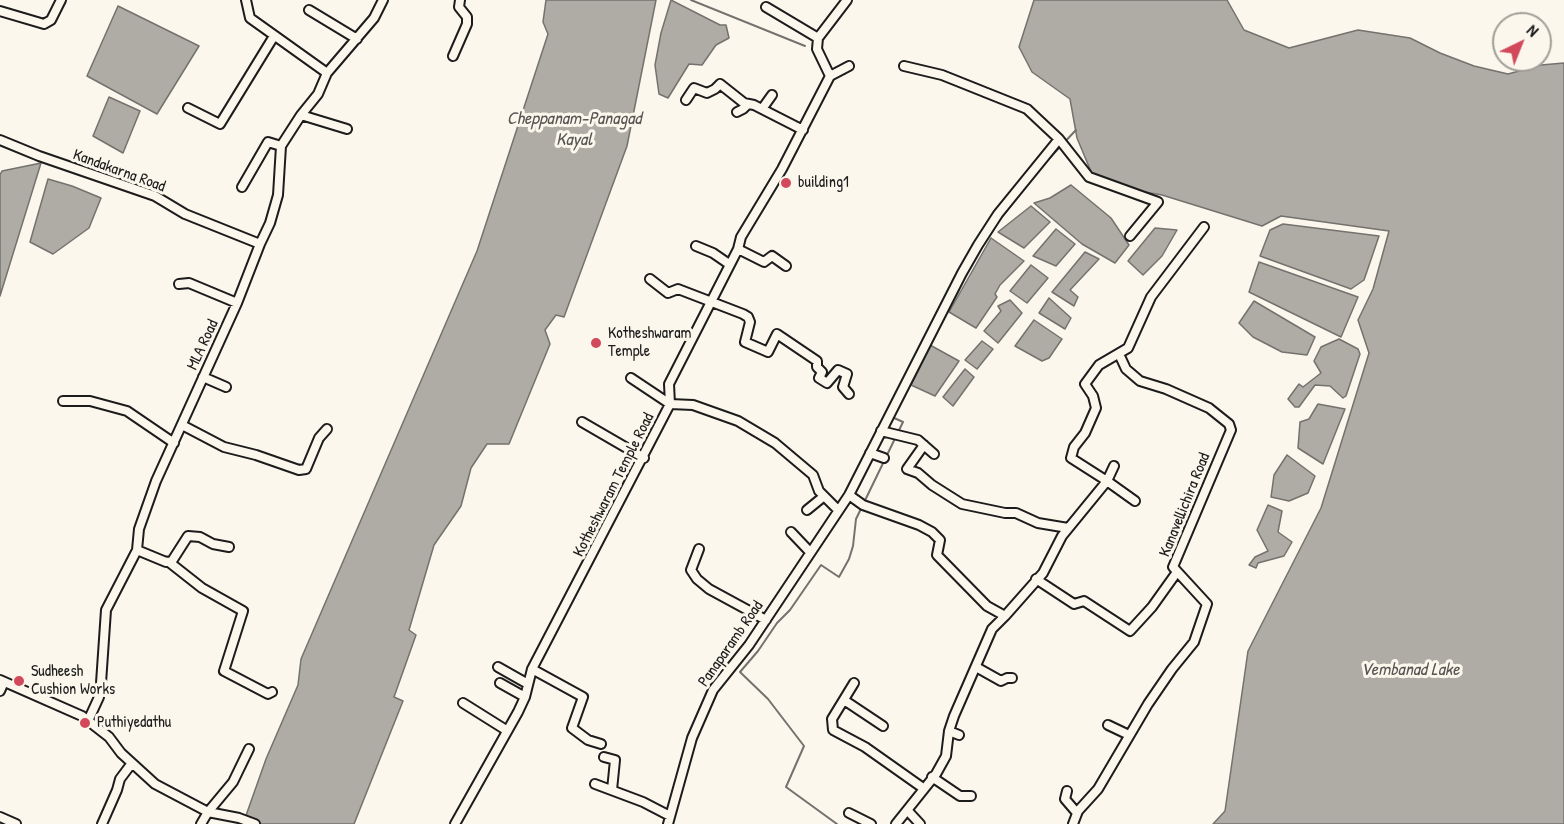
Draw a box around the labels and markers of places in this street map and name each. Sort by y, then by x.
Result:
place label: building1 [798,173,849,193]
marker: building1 [779,176,793,190]
place label: Kotheshwaram Temple [608,324,691,362]
marker: Kotheshwaram Temple [589,336,603,350]
place label: Sudheesh Cushion Works [31,662,115,700]
marker: Sudheesh Cushion Works [12,674,26,688]
place label: Puthiyedathu [97,713,171,733]
marker: Puthiyedathu [78,716,92,730]

